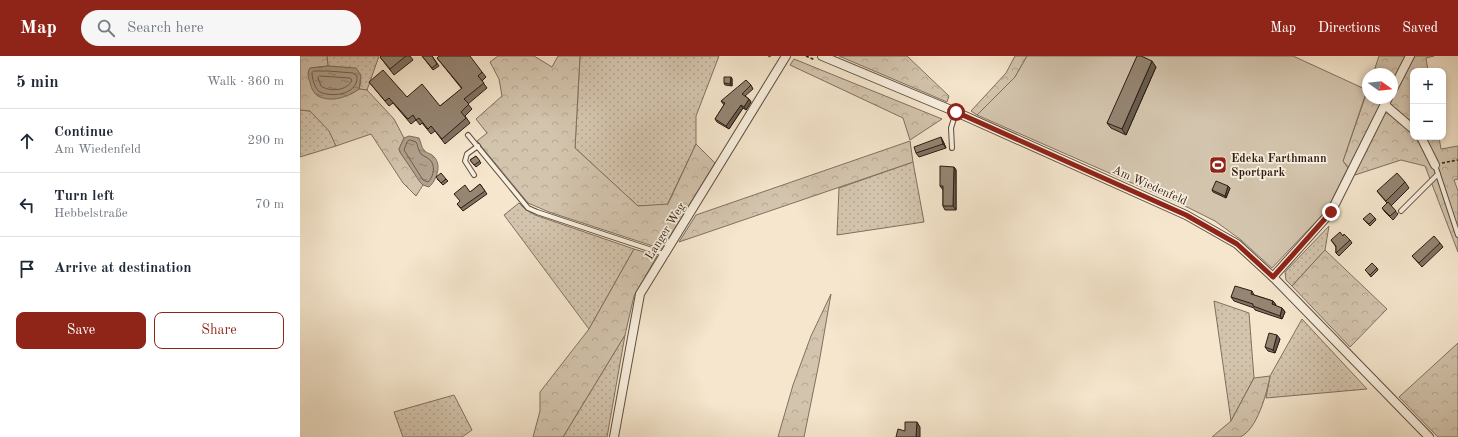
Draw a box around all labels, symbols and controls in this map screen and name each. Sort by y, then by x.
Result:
search box [81,10,361,46]
icon: search [95,17,117,39]
text: Map [20,19,57,38]
text: Search here [127,21,204,36]
text: Map [1270,21,1296,35]
text: Directions [1318,21,1380,35]
text: Saved [1402,21,1438,35]
north arrow [1362,68,1398,104]
map controls [1410,68,1446,140]
button: + [1410,68,1446,104]
text: 5 min [16,74,59,91]
text: Walk · 360 m [207,75,284,88]
route start [947,103,965,121]
button: − [1410,104,1446,140]
text: Continue [54,125,113,140]
icon: ahead [16,130,38,152]
text: 290 m [247,134,284,147]
text: Am Wiedenfeld [54,143,141,156]
place label: Edeka Farthmann Sportpark [1231,153,1327,179]
sports icon: Edeka Farthmann Sportpark [1208,155,1228,175]
street label: Am Wiedenfeld [1110,164,1189,208]
text: Turn left [54,189,114,204]
icon: left [16,194,38,216]
text: 70 m [255,198,284,211]
street label: Langer Weg [644,201,688,262]
route end [1322,203,1340,221]
text: Hebbelstraße [54,207,128,220]
icon: arrive [16,258,38,280]
text: Arrive at destination [54,261,192,276]
button: Save [16,312,146,349]
button: Share [154,312,284,349]

